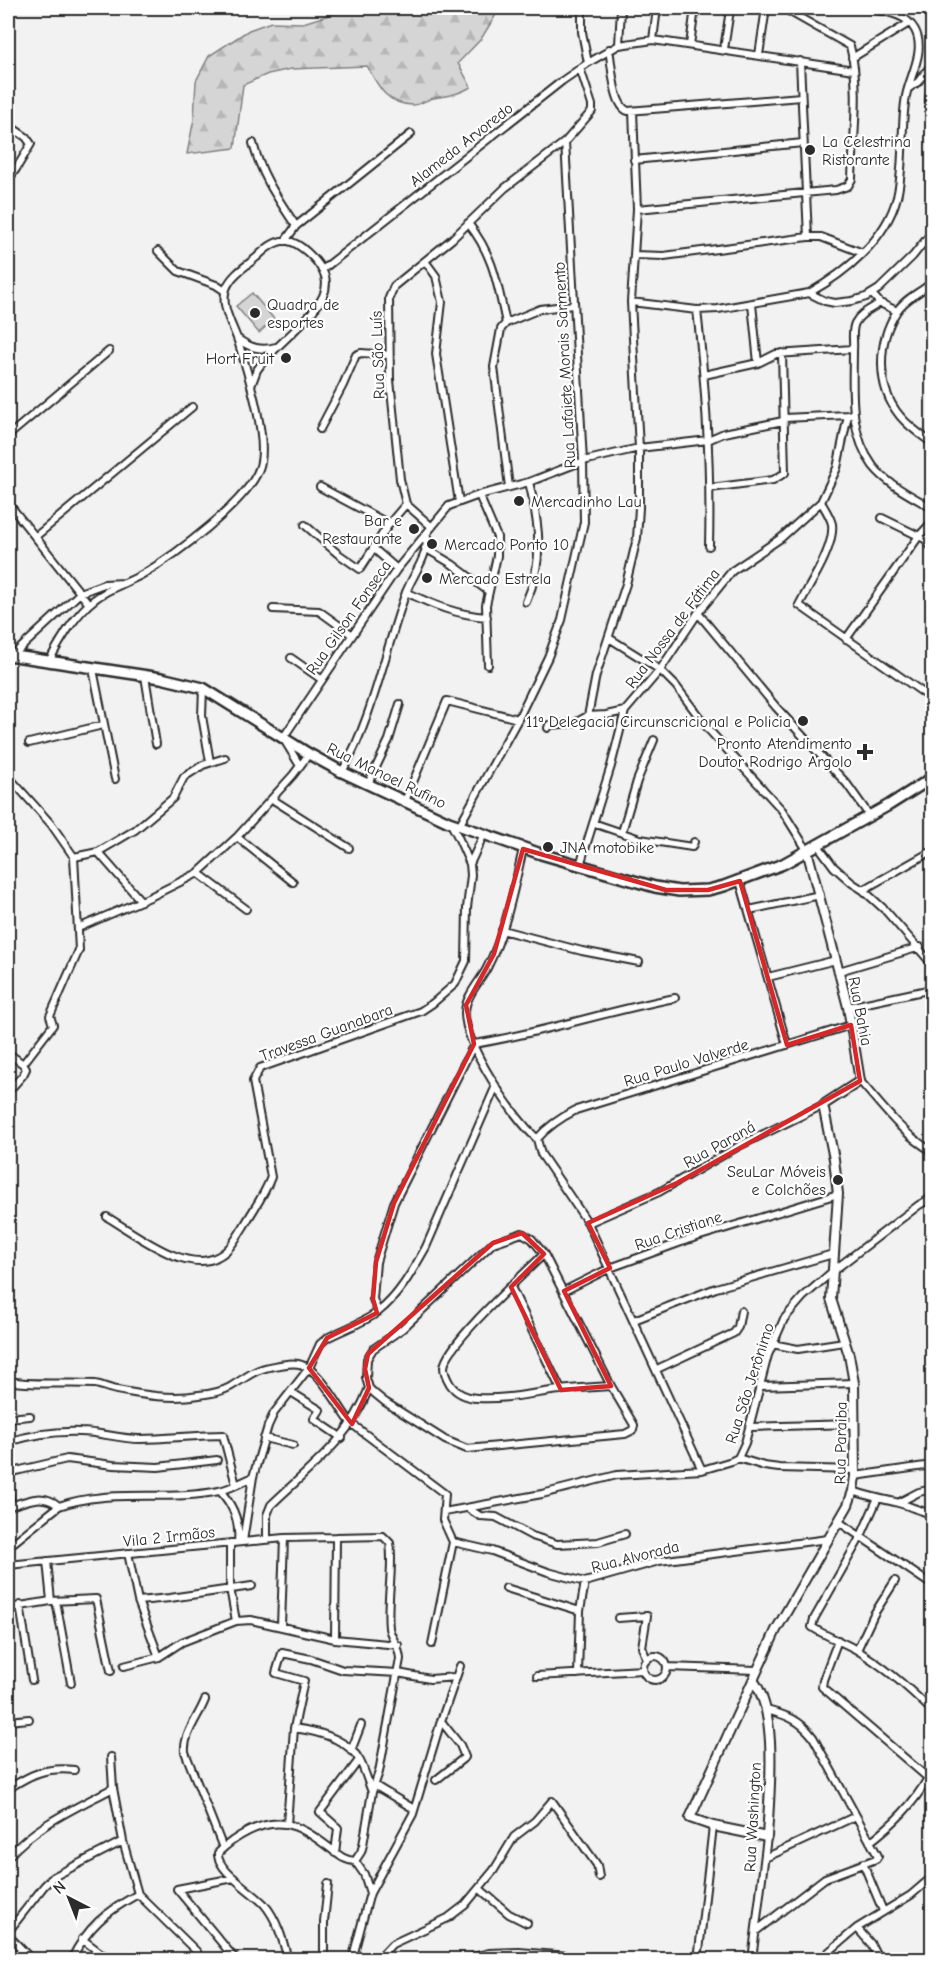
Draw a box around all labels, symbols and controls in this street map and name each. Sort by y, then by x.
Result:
street label: Alameda Arvoredo [406,99,517,191]
place label: La Celestrina Ristorante [822,133,911,169]
marker: La Celestrina Ristorante [803,143,817,157]
street label: Rua Lafaiete Morais Sarmento [551,261,579,469]
place label: Quadra de esportes [267,296,339,332]
marker: Quadra de esportes [248,306,262,320]
street label: Rua São Luís [367,310,389,400]
place label: Hort Fruit [206,350,274,368]
marker: Hort Fruit [279,351,293,365]
place label: Mercadinho Lau [531,493,642,511]
marker: Mercadinho Lau [512,494,526,508]
place label: Bar e Restaurante [322,512,402,548]
marker: Bar e Restaurante [407,522,421,536]
place label: Mercado Ponto 10 [444,536,569,554]
marker: Mercado Ponto 10 [425,537,439,551]
street label: Rua Gilson Fonseca [303,557,395,678]
street label: Rua Nossa de Fátima [622,565,724,692]
place label: Mercado Estrela [439,570,551,588]
marker: Mercado Estrela [420,571,434,585]
place label: 11ª Delegacia Circunscricional e Policia [526,713,791,731]
marker: 11ª Delegacia Circunscricional e Policia [796,714,810,728]
place label: Pronto Atendimento Doutor Rodrigo Argolo [698,735,852,771]
street label: Rua Manoel Rufino [324,739,449,813]
marker: Pronto Atendimento Doutor Rodrigo Argolo [856,743,874,761]
place label: JNA motobike [560,839,654,857]
marker: JNA motobike [541,840,555,854]
street label: Rua Bahia [845,975,876,1047]
street label: Travessa Guanabara [257,1001,395,1065]
street label: Rua Paulo Valverde [622,1035,751,1090]
street label: Rua Paraná [680,1118,759,1172]
place label: SeuLar Móveis e Colchões [727,1163,826,1199]
marker: SeuLar Móveis e Colchões [831,1173,845,1187]
street label: Rua Cristiane [632,1208,724,1254]
street label: Rua São Jerônimo [722,1321,778,1446]
street label: Rua Paraiba [831,1402,851,1484]
street label: Vila 2 Irmãos [122,1523,216,1551]
street label: Rua Alvorada [589,1537,681,1577]
street label: Rua Washington [741,1762,765,1872]
north arrow [39,1868,99,1928]
text: N [50,1877,70,1898]

